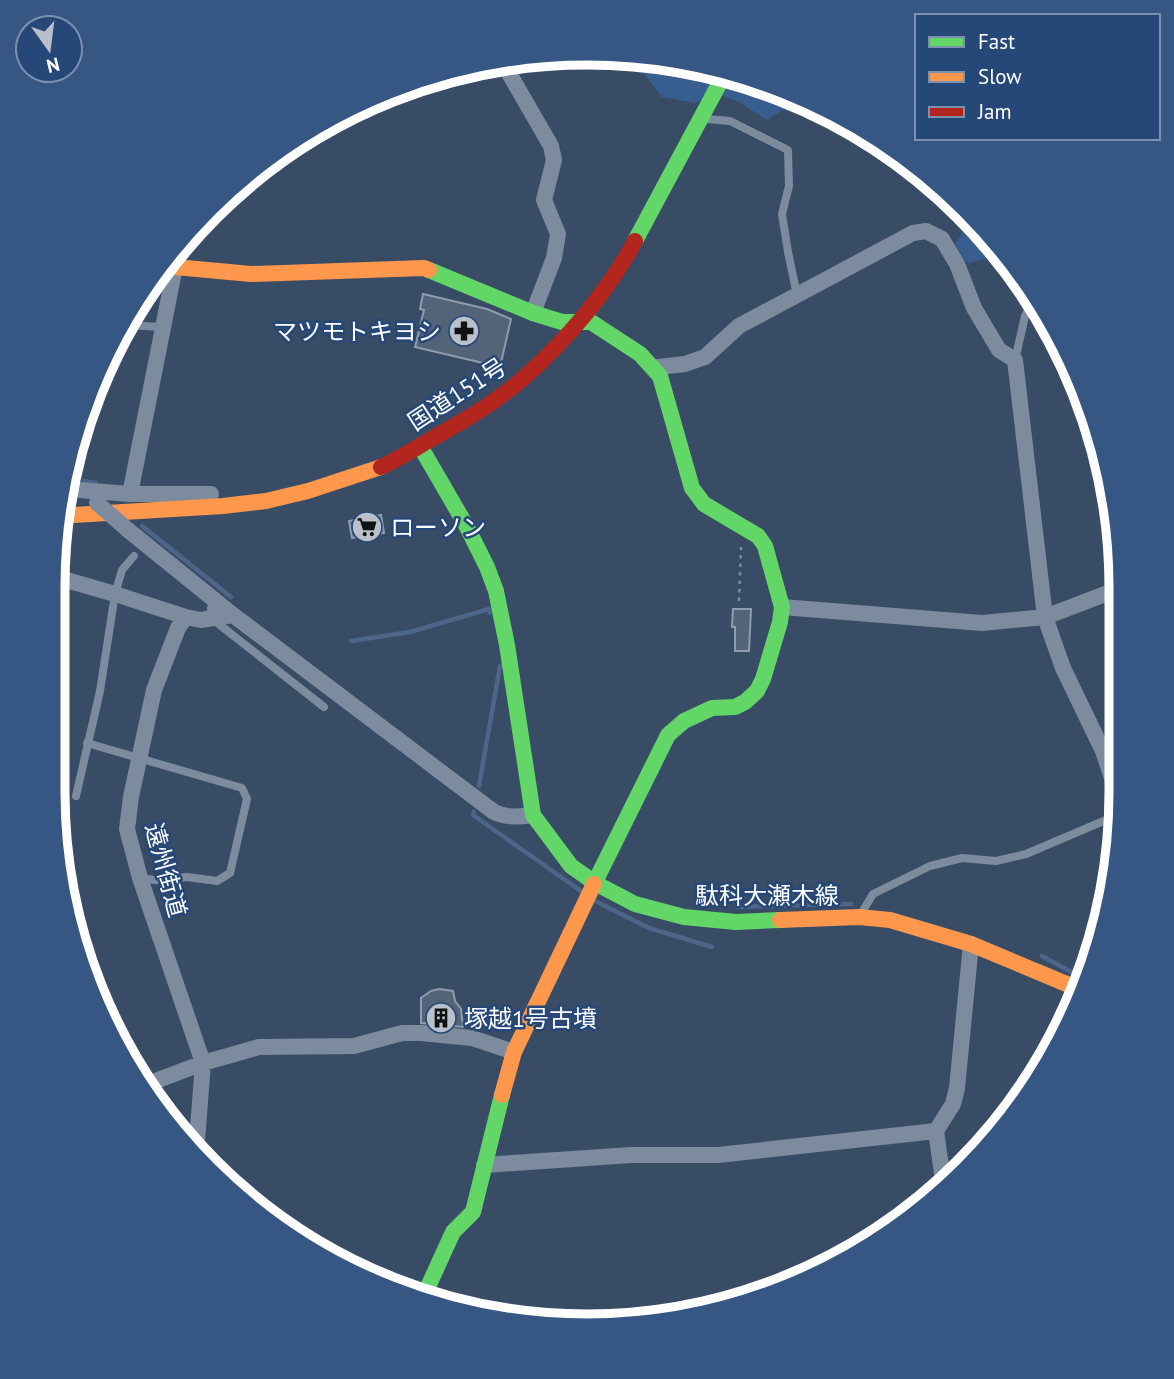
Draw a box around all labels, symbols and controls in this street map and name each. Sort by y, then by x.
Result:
north arrow [14,14,84,84]
legend [915,14,1160,140]
text: Fast [978,28,1015,55]
text: N [44,52,62,79]
text: Slow [978,63,1022,90]
text: Jam [977,98,1012,125]
pharmacy icon: マツモトキヨシ [447,314,481,348]
place label: マツモトキヨシ [273,316,441,347]
street label: 国道151号 [402,351,512,437]
supermarket icon: ローソン [350,510,384,544]
place label: ローソン [390,512,486,543]
street label: 遠州街道 [139,820,193,920]
street label: 駄科大瀬木線 [695,880,839,911]
building icon: 塚越1号古墳 [424,1001,458,1035]
place label: 塚越1号古墳 [464,1003,597,1034]

